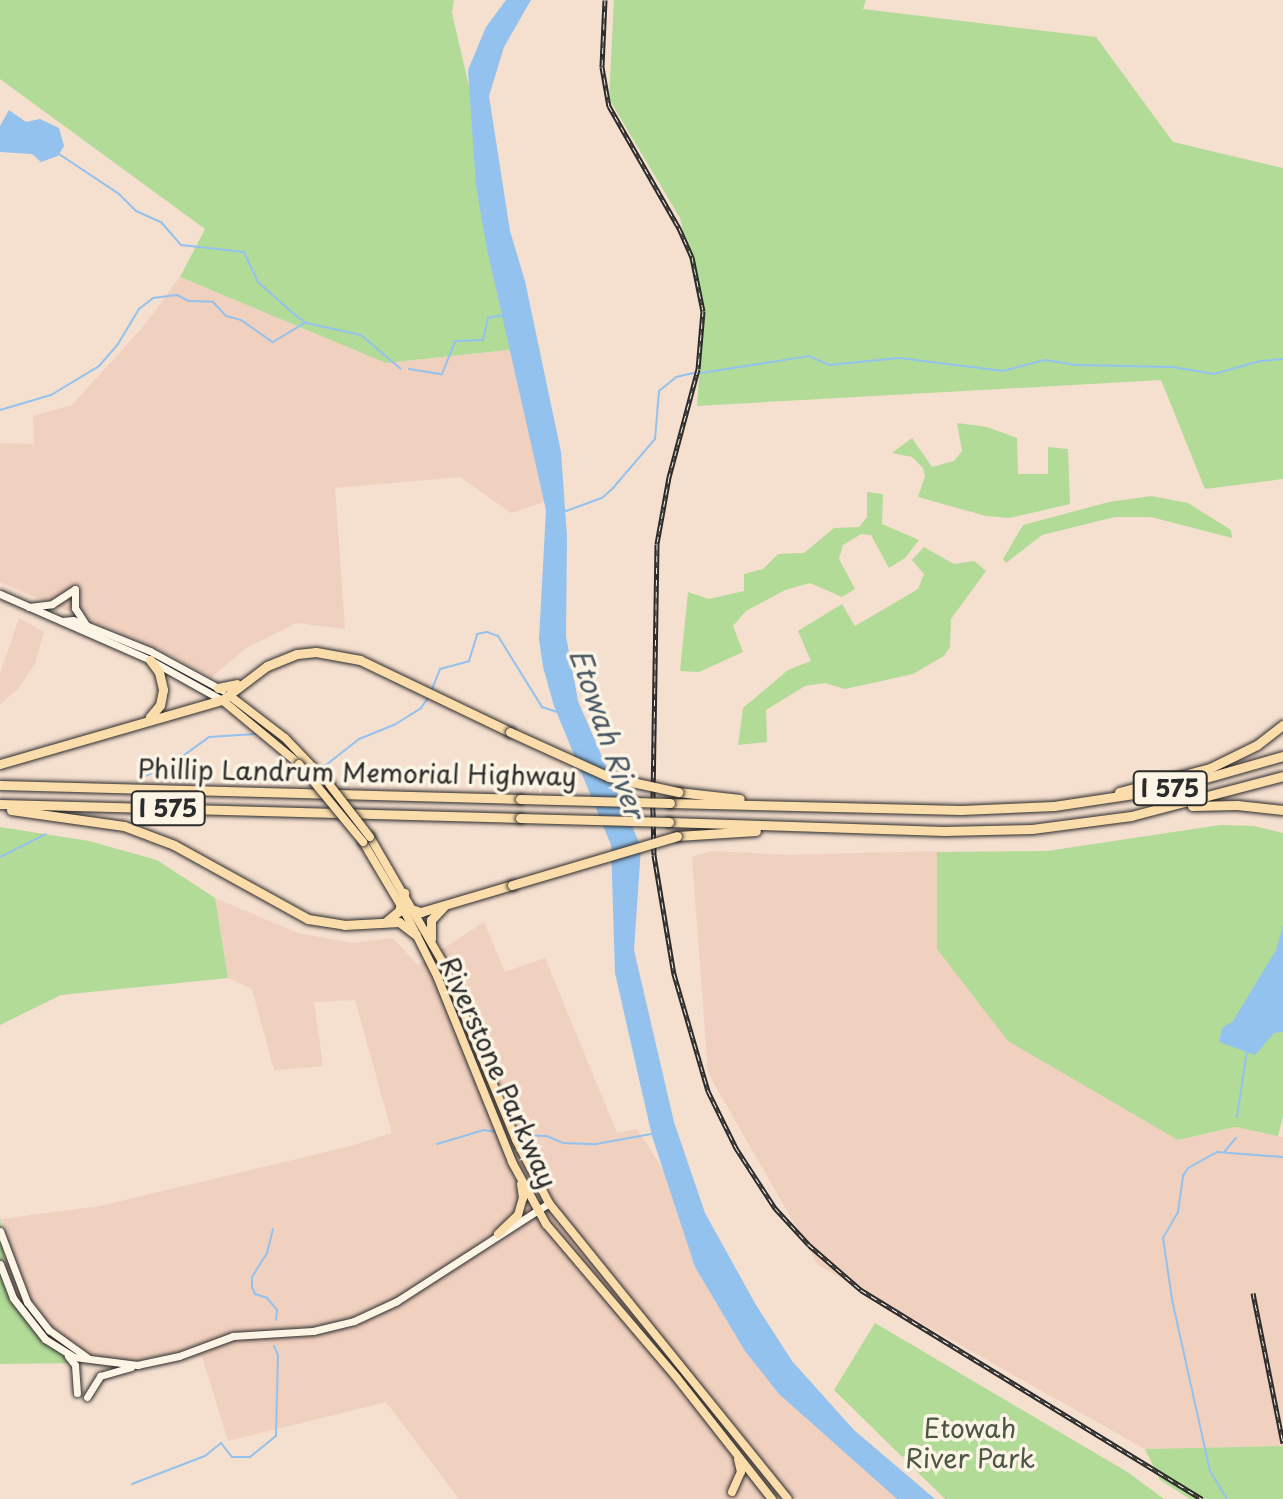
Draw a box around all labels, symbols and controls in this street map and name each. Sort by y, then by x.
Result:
water label: Etowah River [563,643,653,823]
street label: Phillip Landrum Memorial Highway [135,753,579,791]
road number: I 575 [1132,768,1208,808]
road number: I 575 [130,788,206,828]
street label: Riverstone Parkway [434,952,564,1192]
park label: Etowah River Park [905,1412,1035,1474]

